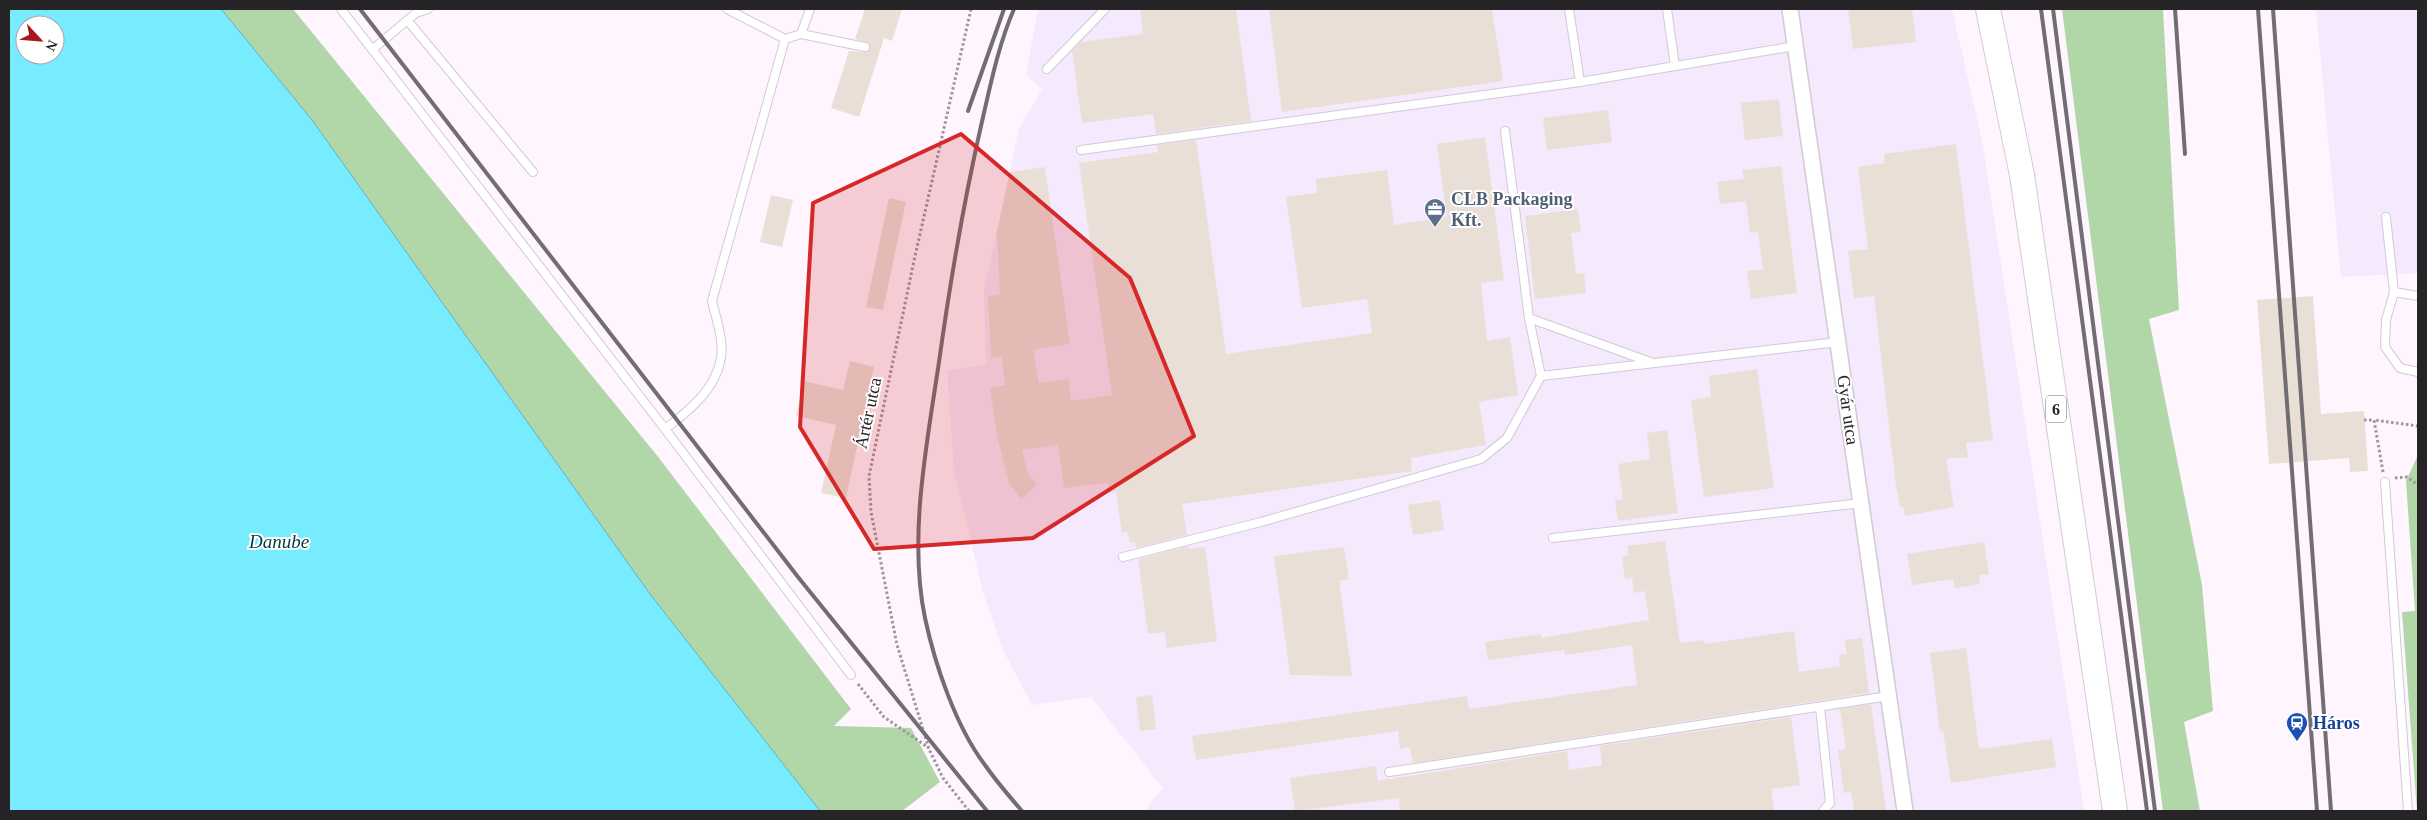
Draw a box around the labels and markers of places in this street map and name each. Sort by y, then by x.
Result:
place label: CLB Packaging Kft. [1451,189,1573,230]
office icon: CLB Packaging Kft. [1423,197,1447,228]
station icon: Háros [2285,711,2309,742]
place label: Háros [2313,713,2360,733]

